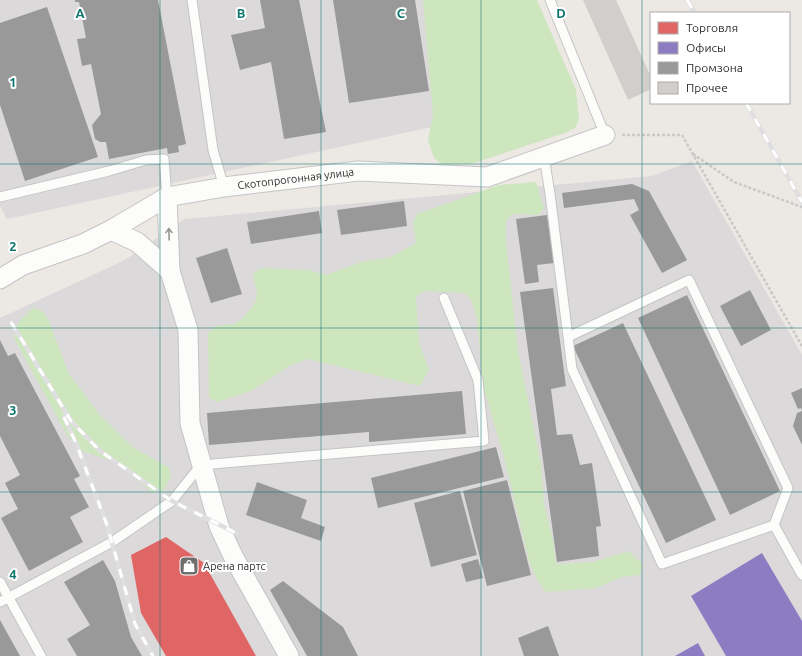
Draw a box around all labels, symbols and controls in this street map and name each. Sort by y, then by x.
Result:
text: A [75,6,85,20]
text: B [237,6,246,20]
text: C [397,6,406,20]
text: D [556,6,566,20]
legend [650,12,790,104]
text: Торговля [686,21,738,34]
text: Офисы [686,41,726,54]
text: Промзона [686,61,743,74]
text: 1 [9,75,17,89]
text: Прочее [686,81,728,94]
street label: Скотопрогонная улица [237,166,355,191]
one-way arrow [165,228,172,241]
text: 2 [9,239,17,253]
text: 3 [9,403,17,417]
shop icon: Арена партс [178,555,200,577]
place label: Арена партс [203,560,266,572]
text: 4 [9,567,17,581]

